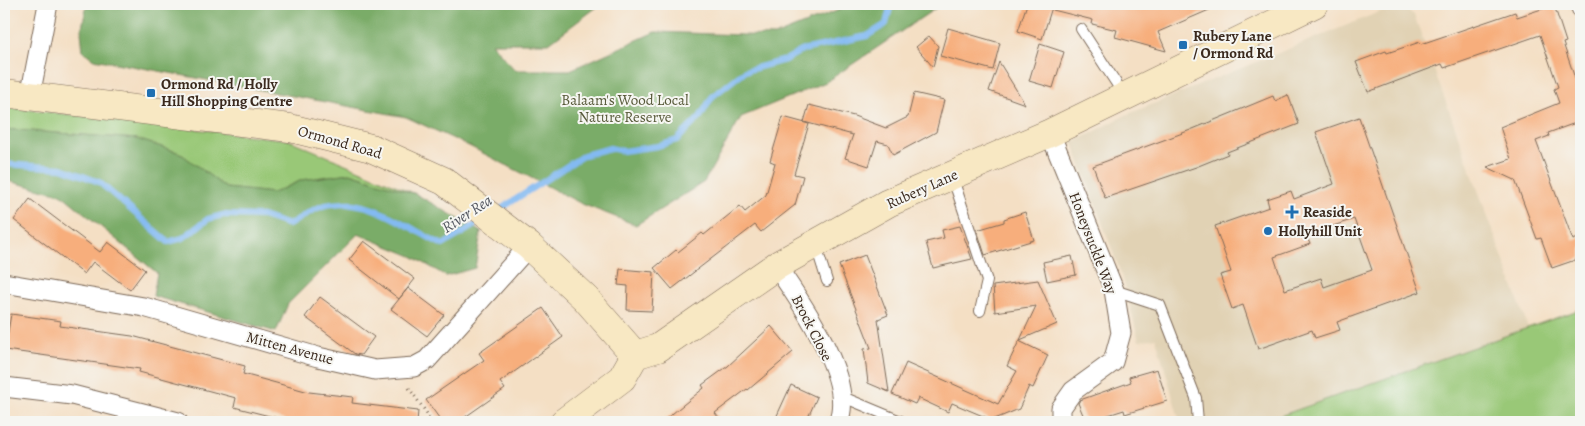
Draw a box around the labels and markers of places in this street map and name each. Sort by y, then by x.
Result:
place label: Rubery Lane / Ormond Rd [1193,26,1274,63]
marker: Rubery Lane / Ormond Rd [1177,39,1189,51]
place label: Ormond Rd / Holly Hill Shopping Centre [161,74,292,111]
marker: Ormond Rd / Holly Hill Shopping Centre [145,87,157,99]
place label: Reaside [1303,202,1352,222]
marker: Reaside [1285,205,1299,219]
place label: Hollyhill Unit [1278,221,1362,241]
marker: Hollyhill Unit [1262,225,1274,237]

